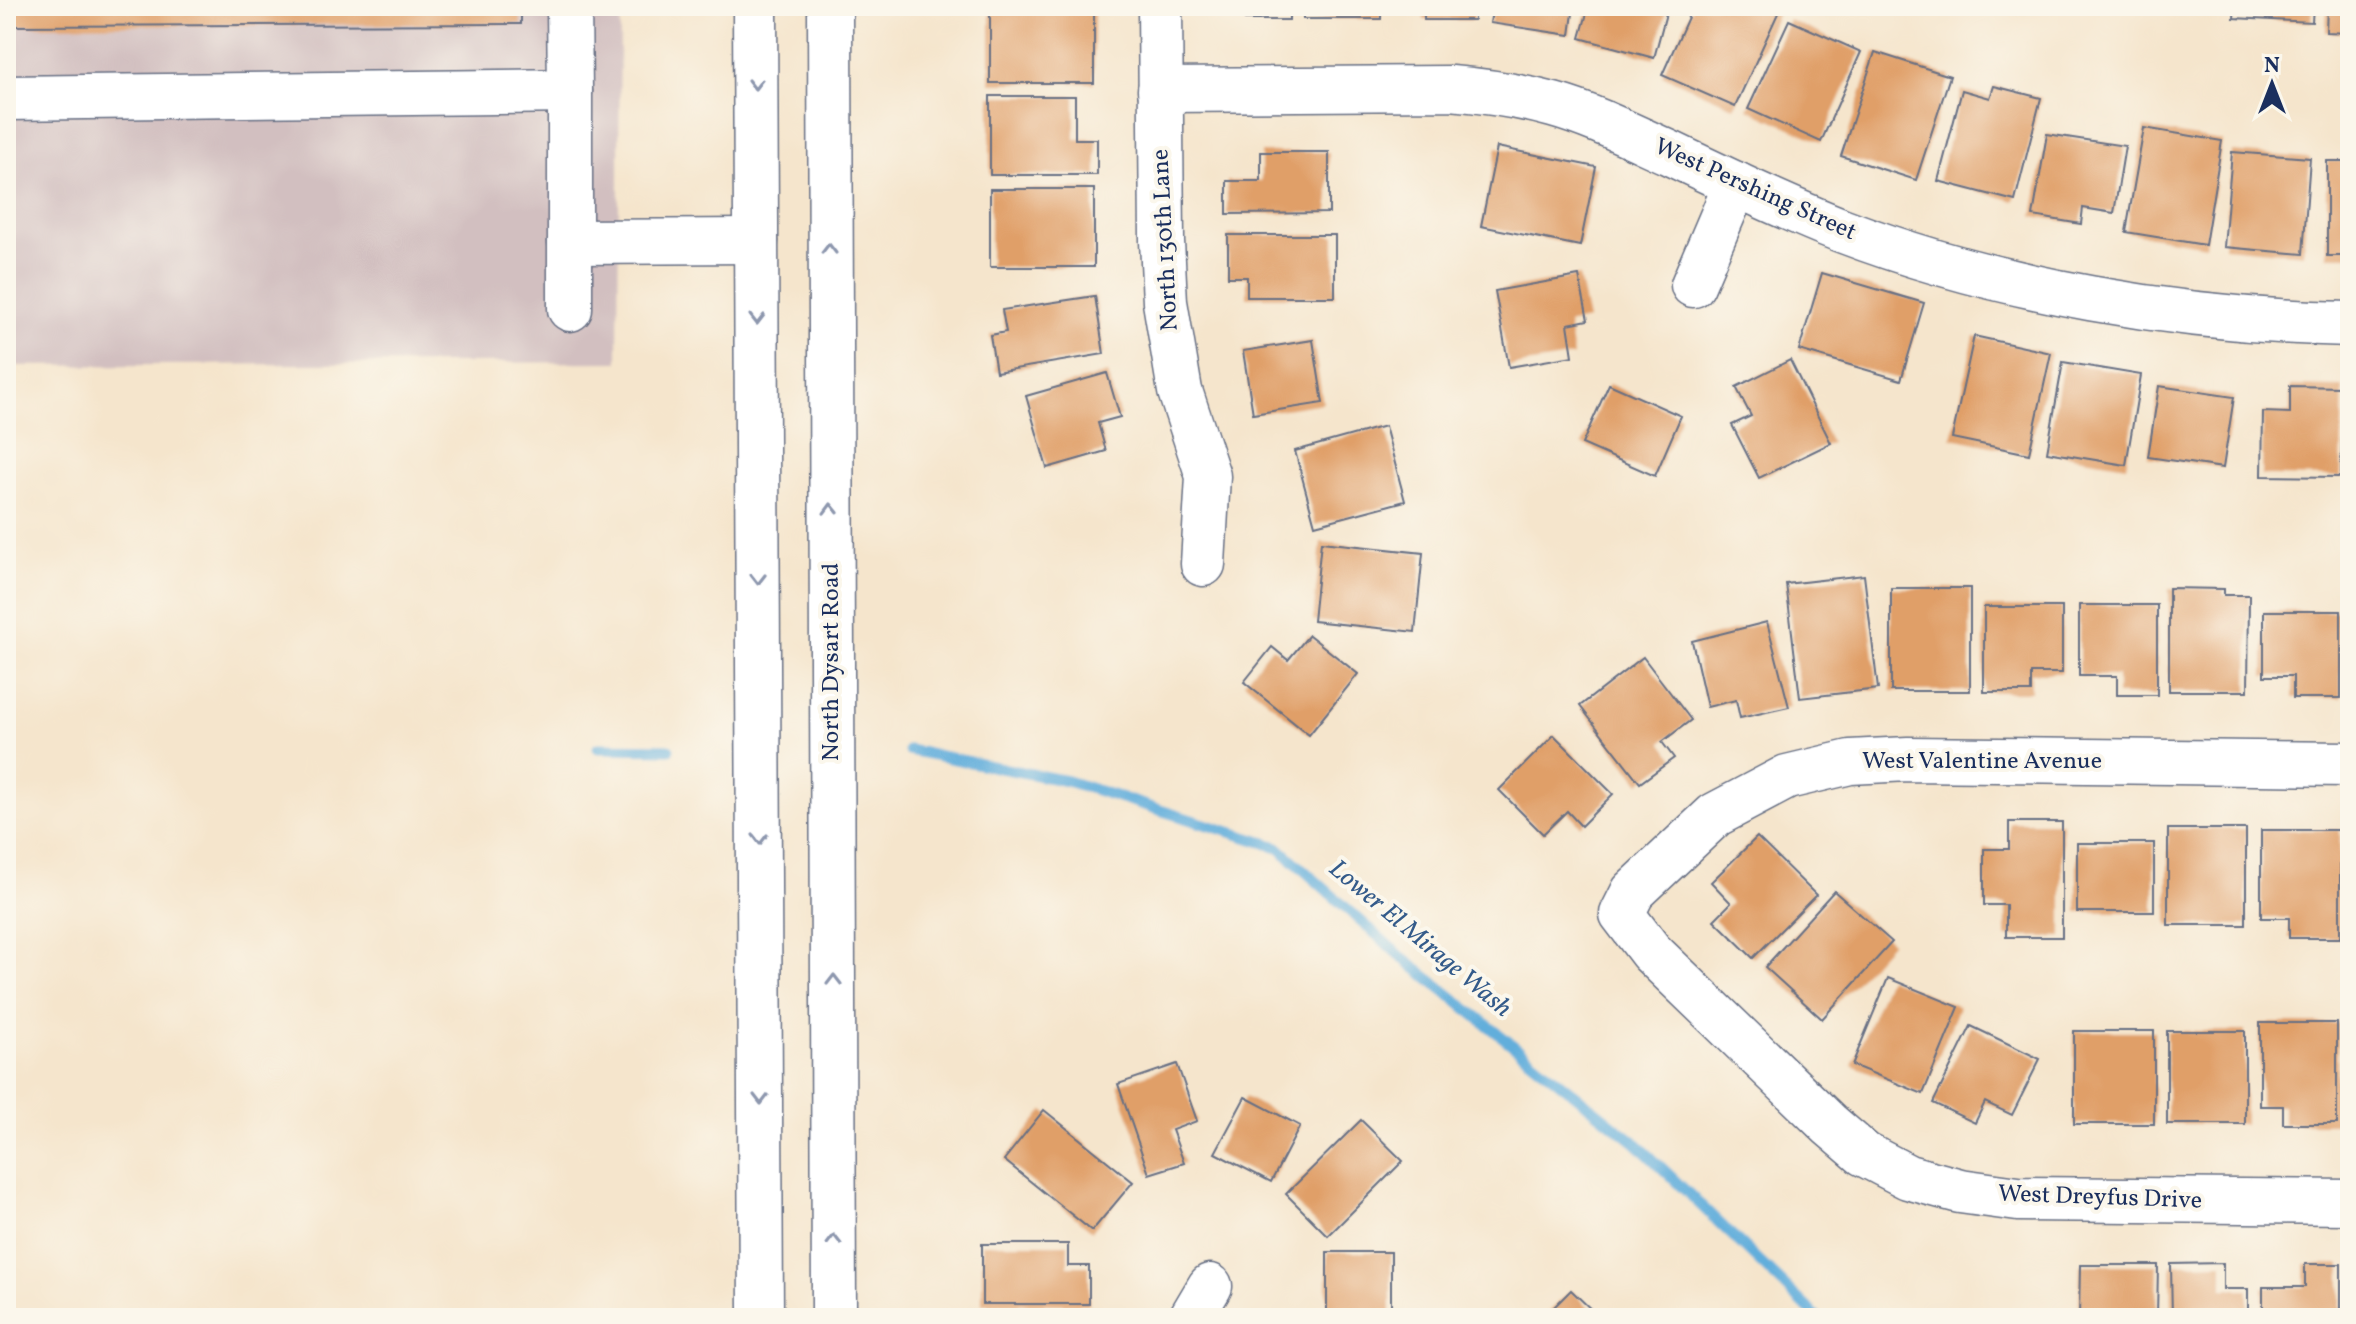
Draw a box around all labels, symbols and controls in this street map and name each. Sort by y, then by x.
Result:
north arrow [2232,44,2312,124]
text: N [2264,51,2280,82]
one-way arrow [746,78,764,91]
street label: West Pershing Street [1649,130,1861,250]
street label: North 130th Lane [1144,148,1188,332]
one-way arrow [820,242,838,255]
one-way arrow [748,313,766,326]
one-way arrow [823,502,840,515]
street label: North Dysart Road [815,563,849,761]
one-way arrow [749,573,767,586]
street label: West Valentine Avenue [1862,745,2102,779]
one-way arrow [751,833,769,846]
water label: Lower El Mirage Wash [1321,852,1519,1026]
one-way arrow [825,973,842,986]
one-way arrow [752,1093,770,1106]
street label: West Dreyfus Drive [1997,1177,2203,1219]
one-way arrow [825,1233,843,1246]

